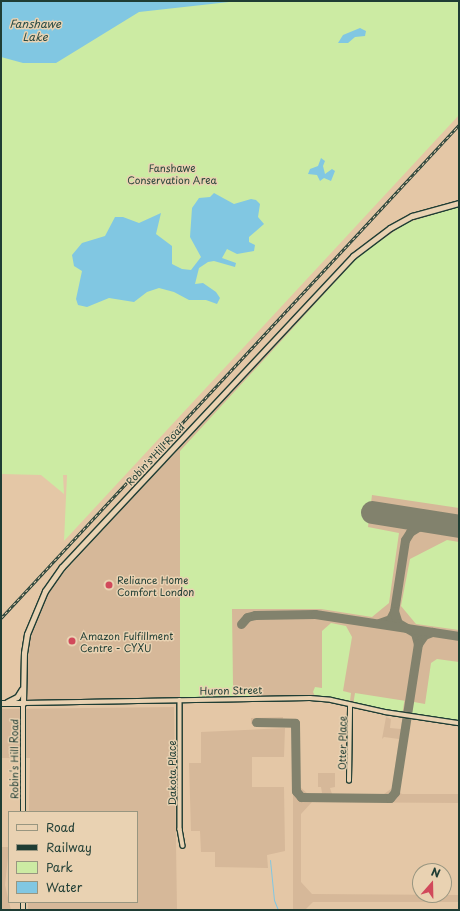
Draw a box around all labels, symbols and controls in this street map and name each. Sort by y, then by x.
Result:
water label: Fanshawe Lake [9,18,61,44]
park label: Fanshawe Conservation Area [127,161,217,184]
street label: Robin's Hill Road [123,421,187,487]
place label: Reliance Home Comfort London [117,573,195,596]
marker: Reliance Home Comfort London [104,580,114,590]
place label: Amazon Fulfillment Centre - CYXU [80,629,173,652]
marker: Amazon Fulfillment Centre - CYXU [67,636,77,646]
street label: Huron Street [199,683,263,697]
street label: Otter Place [336,716,348,770]
street label: Robin's Hill Road [8,719,20,799]
street label: Dakota Place [166,740,178,806]
legend [8,811,138,903]
text: Road [46,818,75,836]
text: Railway [46,838,92,856]
text: Park [46,858,73,876]
north arrow [412,863,452,903]
text: N [429,863,443,882]
text: Water [46,878,82,896]

